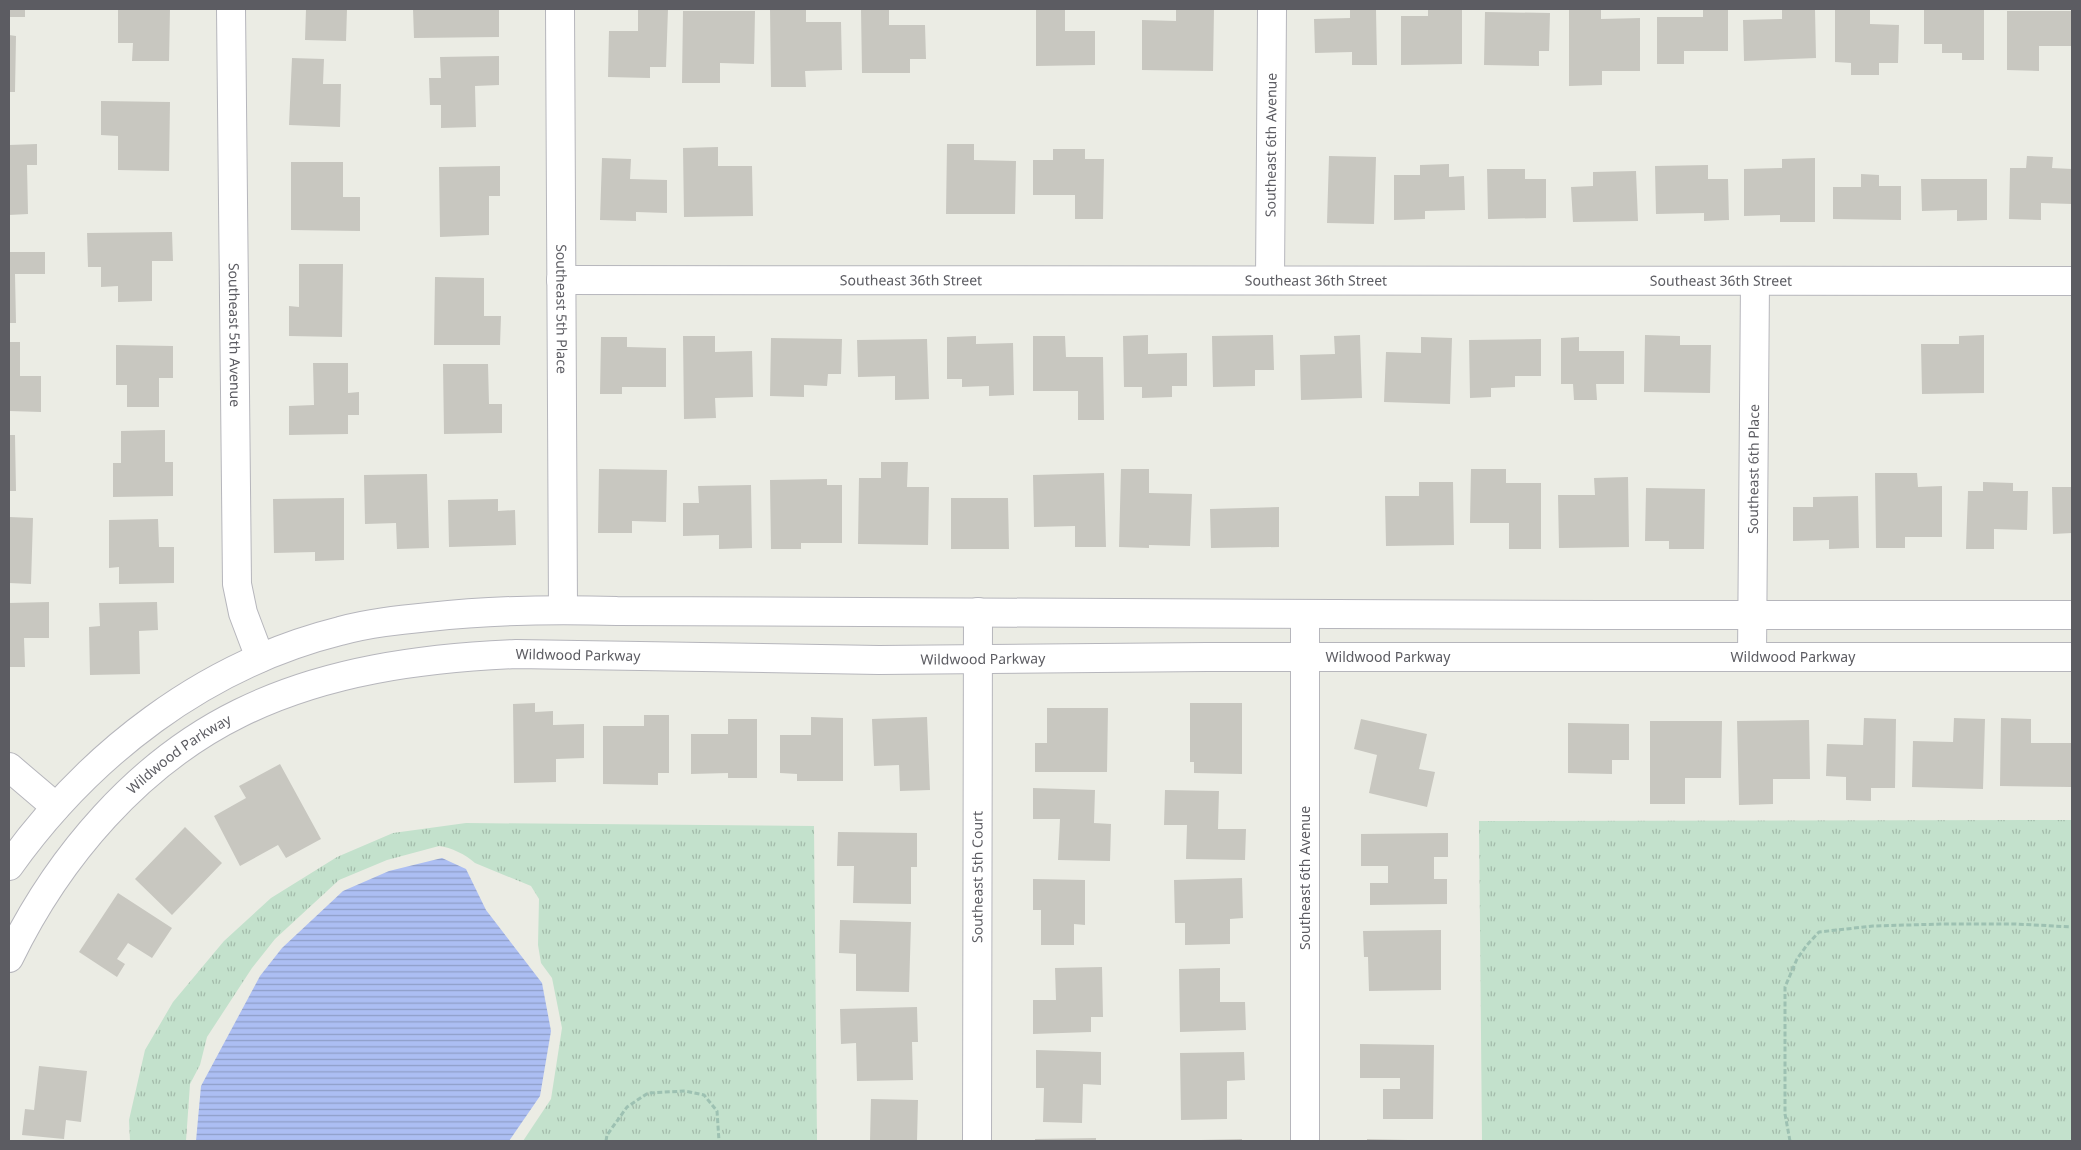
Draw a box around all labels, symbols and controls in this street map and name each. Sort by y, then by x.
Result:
street label: Southeast 6th Avenue [1260,73,1281,217]
street label: Southeast 5th Place [552,244,572,374]
street label: Southeast 5th Avenue [225,263,245,407]
street label: Southeast 36th Street [840,270,982,289]
street label: Southeast 36th Street [1245,270,1387,290]
street label: Southeast 36th Street [1650,271,1792,290]
street label: Southeast 6th Place [1743,404,1763,534]
street label: Wildwood Parkway [515,644,641,665]
street label: Wildwood Parkway [1326,647,1451,666]
street label: Wildwood Parkway [1731,647,1856,666]
street label: Wildwood Parkway [920,648,1046,669]
street label: Wildwood Parkway [122,709,235,798]
street label: Southeast 6th Avenue [1295,806,1314,950]
street label: Southeast 5th Court [967,811,987,943]

